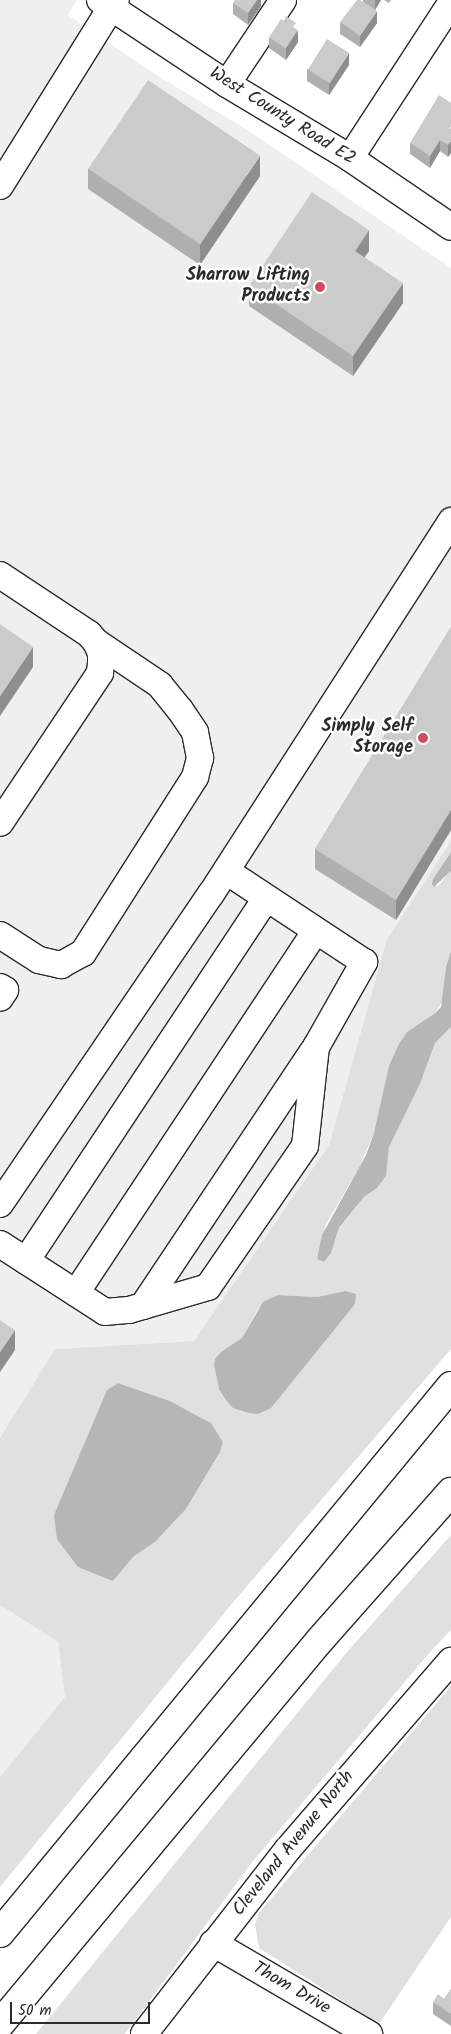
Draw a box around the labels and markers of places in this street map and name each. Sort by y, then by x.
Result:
place label: Sharrow Lifting Products [186,266,310,308]
marker: Sharrow Lifting Products [314,281,326,293]
place label: Simply Self Storage [322,717,413,760]
marker: Simply Self Storage [417,732,429,744]

